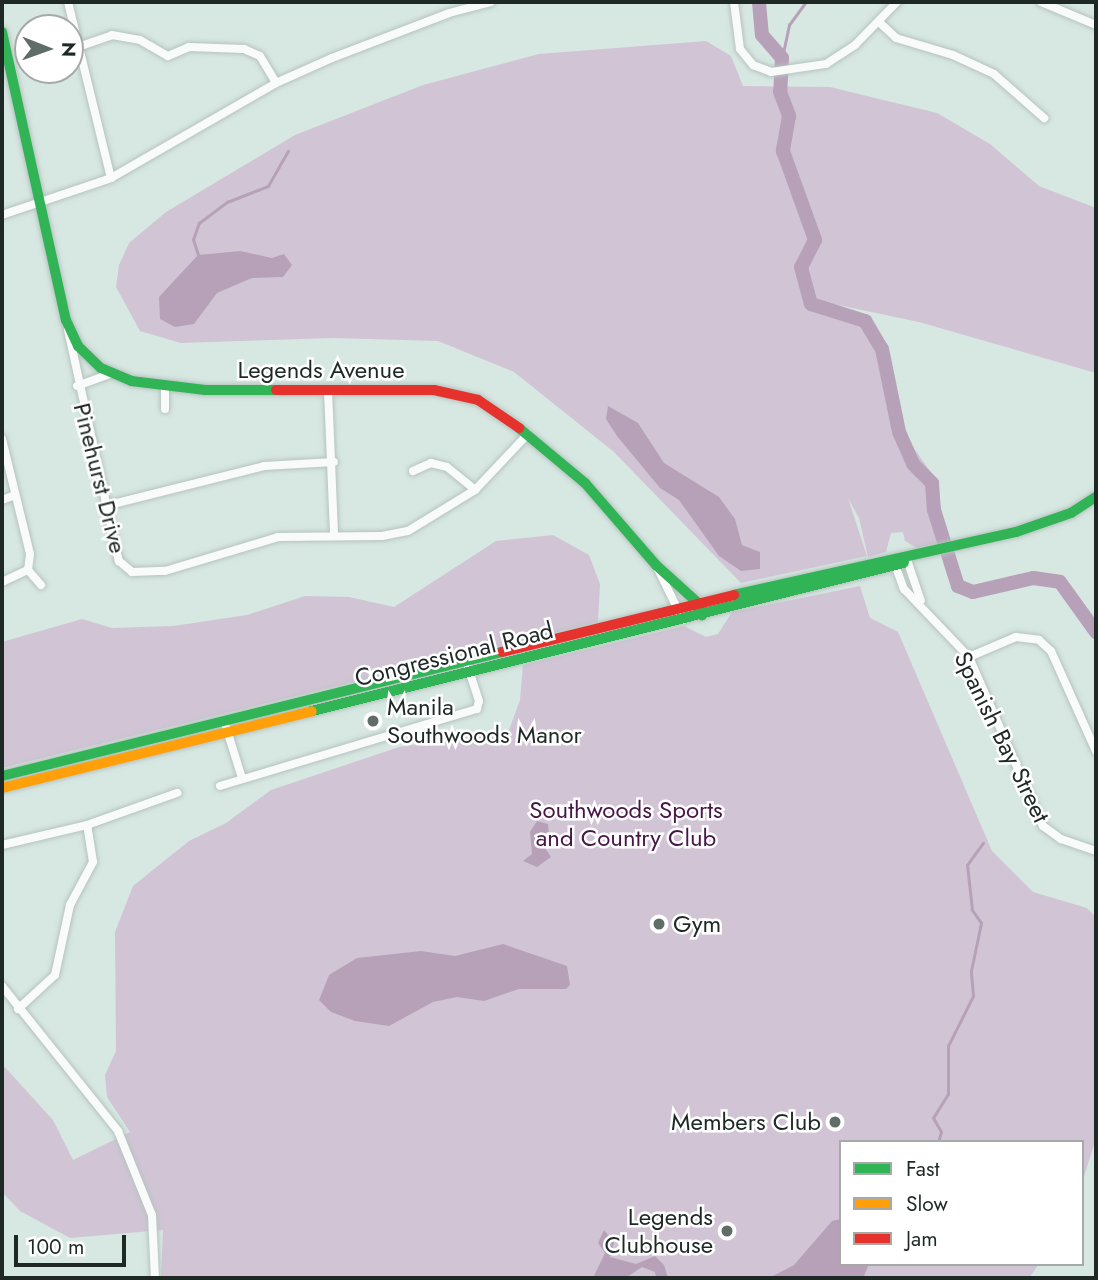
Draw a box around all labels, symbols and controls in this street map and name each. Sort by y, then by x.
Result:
north arrow [14,14,84,84]
text: N [55,42,82,57]
street label: Legends Avenue [237,356,405,384]
street label: Pinehurst Drive [67,400,133,556]
street label: Congressional Road [352,615,556,693]
street label: Spanish Bay Street [948,647,1056,827]
place label: Manila Southwoods Manor [387,693,582,749]
marker: Manila Southwoods Manor [365,713,381,729]
park label: Southwoods Sports and Country Club [529,796,723,852]
place label: Gym [673,910,721,938]
marker: Gym [651,916,667,932]
place label: Members Club [671,1108,821,1136]
marker: Members Club [827,1114,843,1130]
legend [839,1140,1084,1266]
text: Fast [906,1154,939,1184]
text: Slow [906,1189,948,1219]
place label: Legends Clubhouse [604,1203,713,1259]
scale bar [18,1220,130,1264]
marker: Legends Clubhouse [719,1223,735,1239]
text: Jam [906,1224,938,1254]
text: 100 m [27,1232,84,1262]

